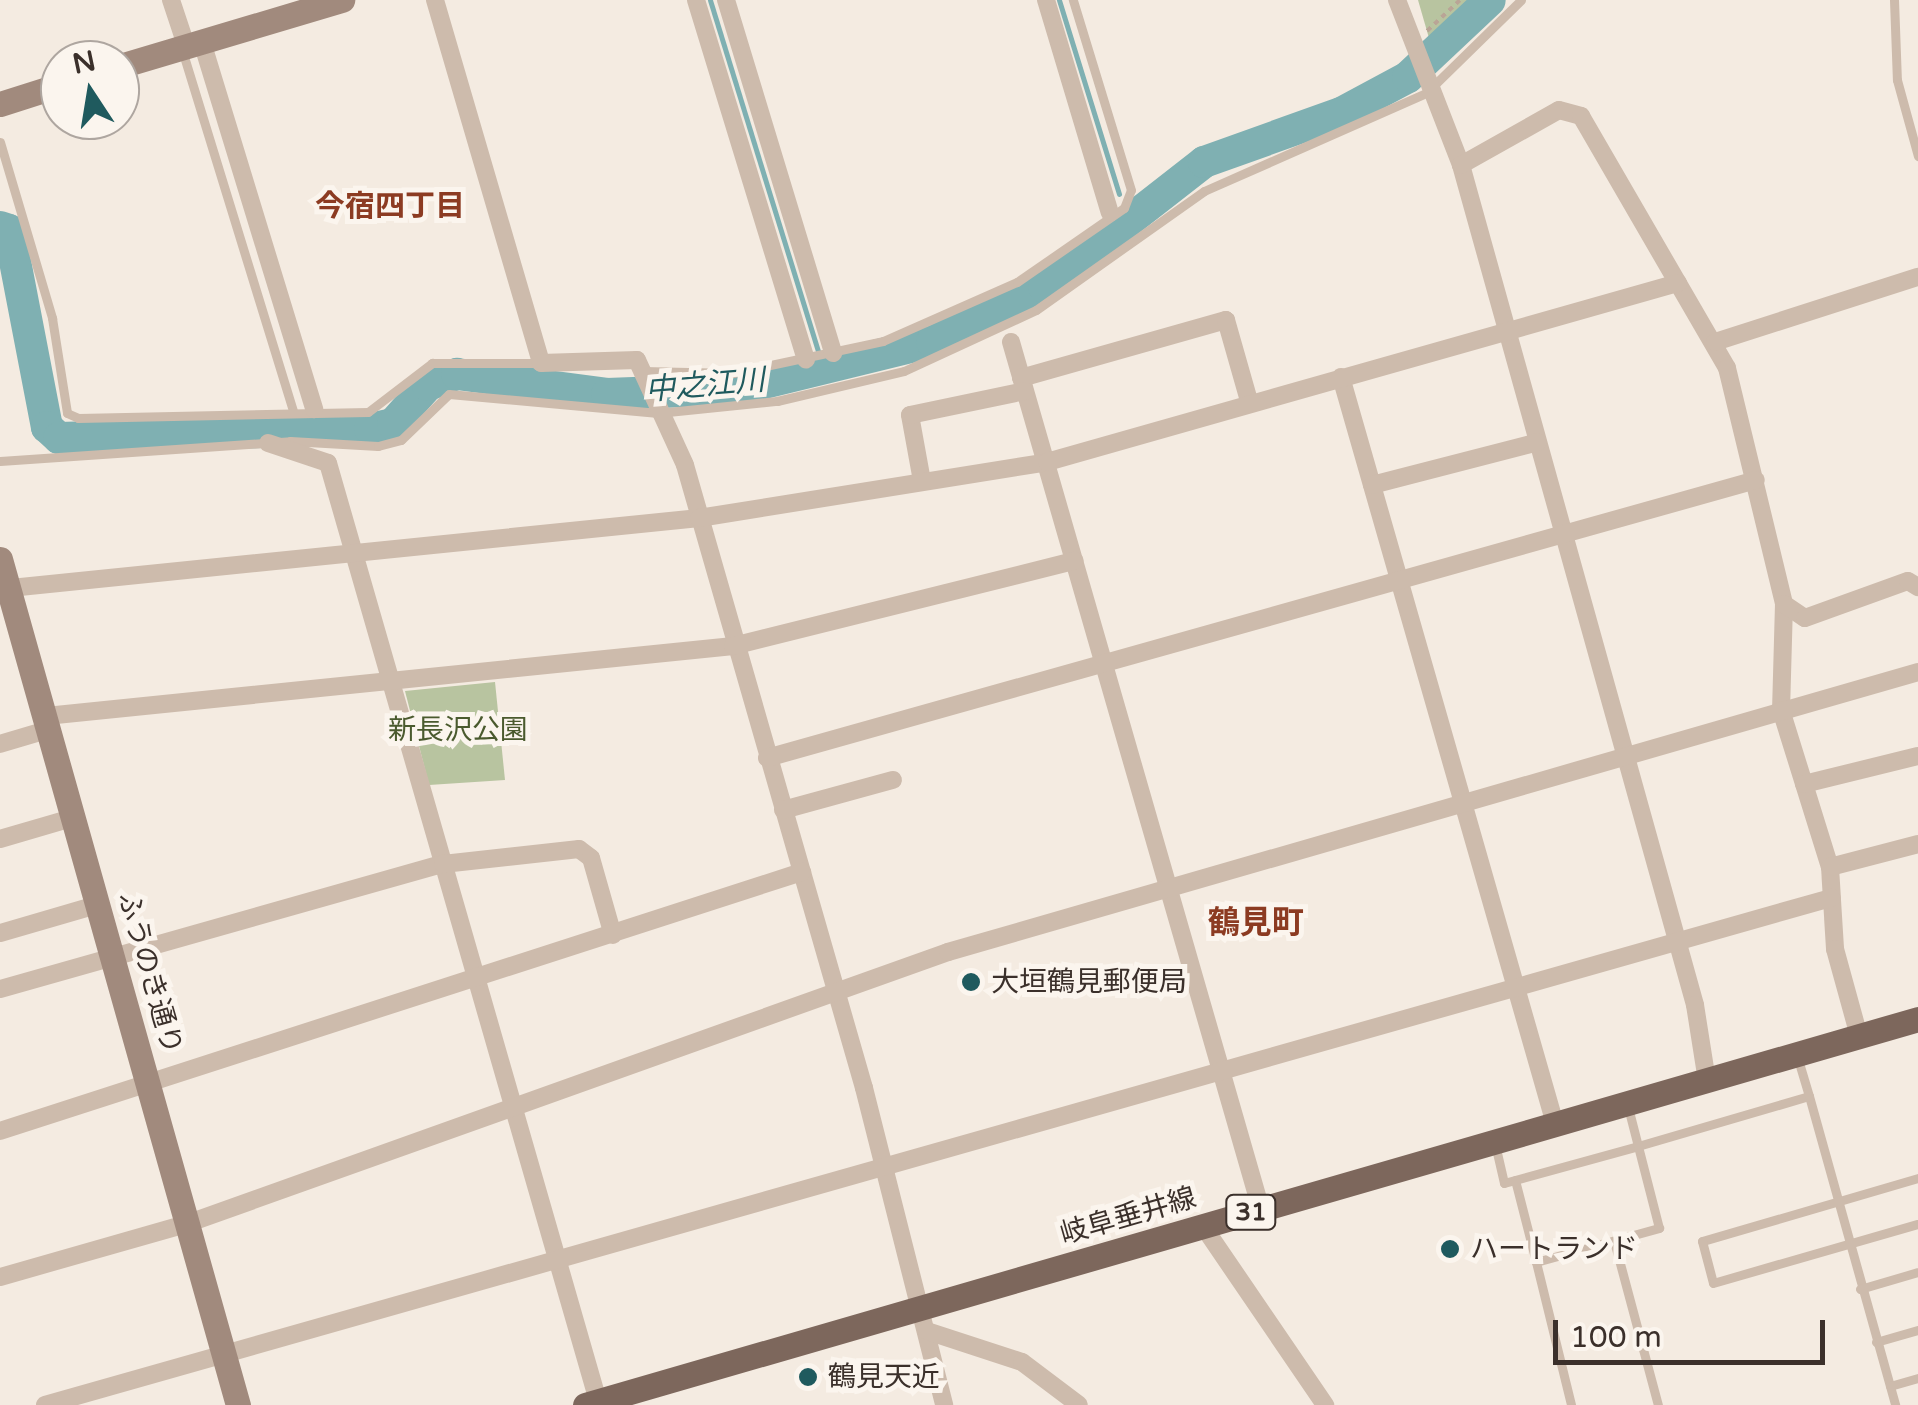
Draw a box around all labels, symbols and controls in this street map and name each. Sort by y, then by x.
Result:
north arrow [40,40,140,140]
text: N [70,44,99,82]
district label: 今宿四丁目 [315,189,465,225]
water label: 中之江川 [644,363,766,409]
park label: 新長沢公園 [388,713,528,747]
street label: ふうのき通り [111,888,189,1058]
district label: 鶴見町 [1208,904,1304,942]
place label: 大垣鶴見郵便局 [991,965,1187,999]
marker: 大垣鶴見郵便局 [960,971,982,993]
street label: 岐阜垂井線 [1056,1181,1200,1251]
road number: 31 [1224,1192,1278,1232]
place label: ハートランド [1470,1232,1638,1266]
marker: ハートランド [1439,1238,1461,1260]
scale bar [1558,1300,1830,1362]
text: 100 m [1570,1319,1662,1356]
place label: 鶴見天近 [828,1360,940,1394]
marker: 鶴見天近 [797,1366,819,1388]

